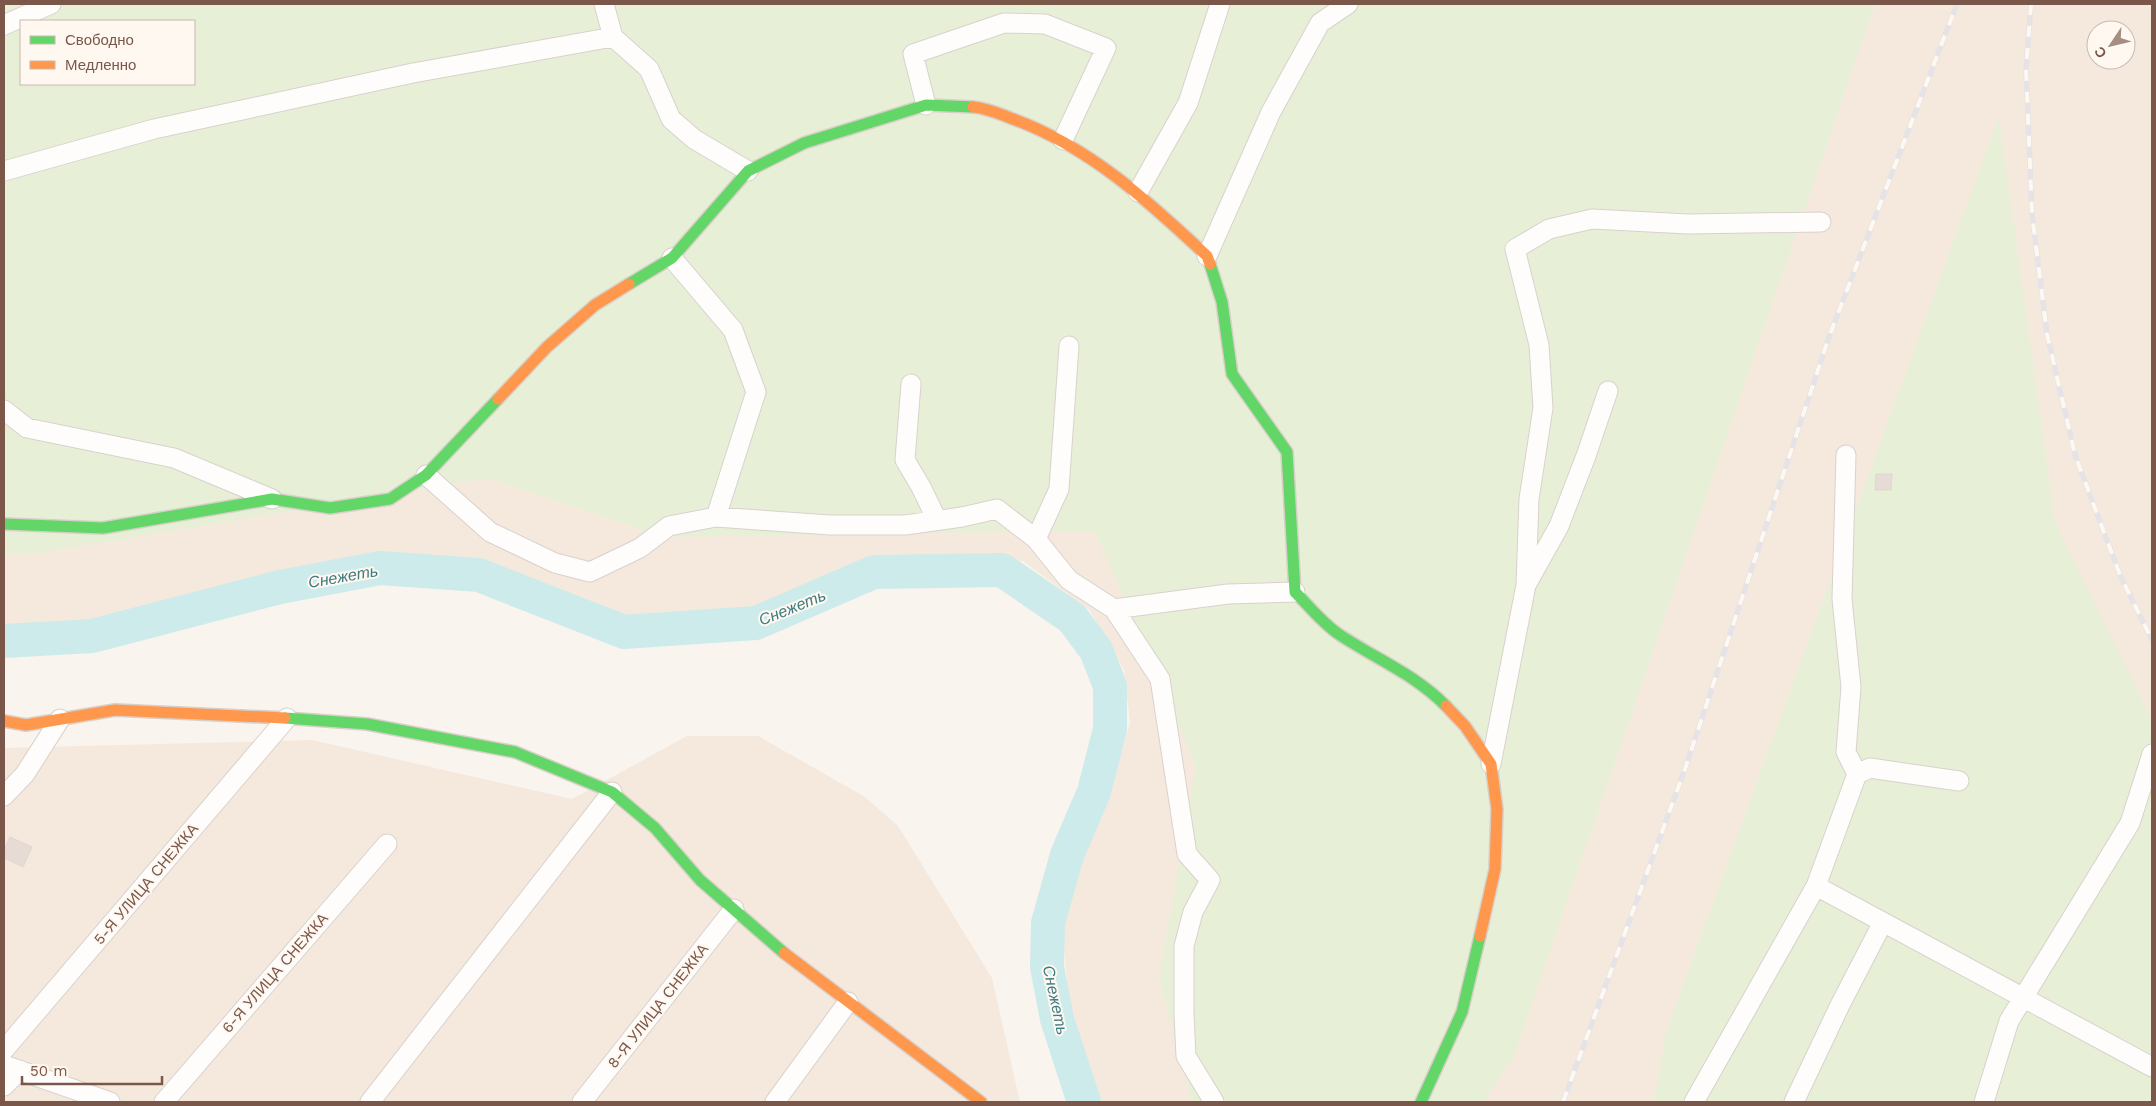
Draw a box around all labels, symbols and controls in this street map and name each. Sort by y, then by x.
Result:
legend [20,20,195,85]
north arrow [2086,20,2136,70]
text: Свободно [65,31,134,49]
text: С [2091,44,2110,61]
text: Медленно [65,56,136,74]
water label: Снежеть [307,561,379,592]
water label: Снежеть [756,585,828,629]
street label: 5-Я УЛИЦА СНЕЖКА [90,820,202,948]
street label: 6-Я УЛИЦА СНЕЖКА [218,909,332,1037]
street label: 8-Я УЛИЦА СНЕЖКА [604,940,712,1072]
water label: Снежеть [1039,964,1072,1037]
scale bar [22,1054,162,1086]
text: 50 m [30,1062,67,1080]

